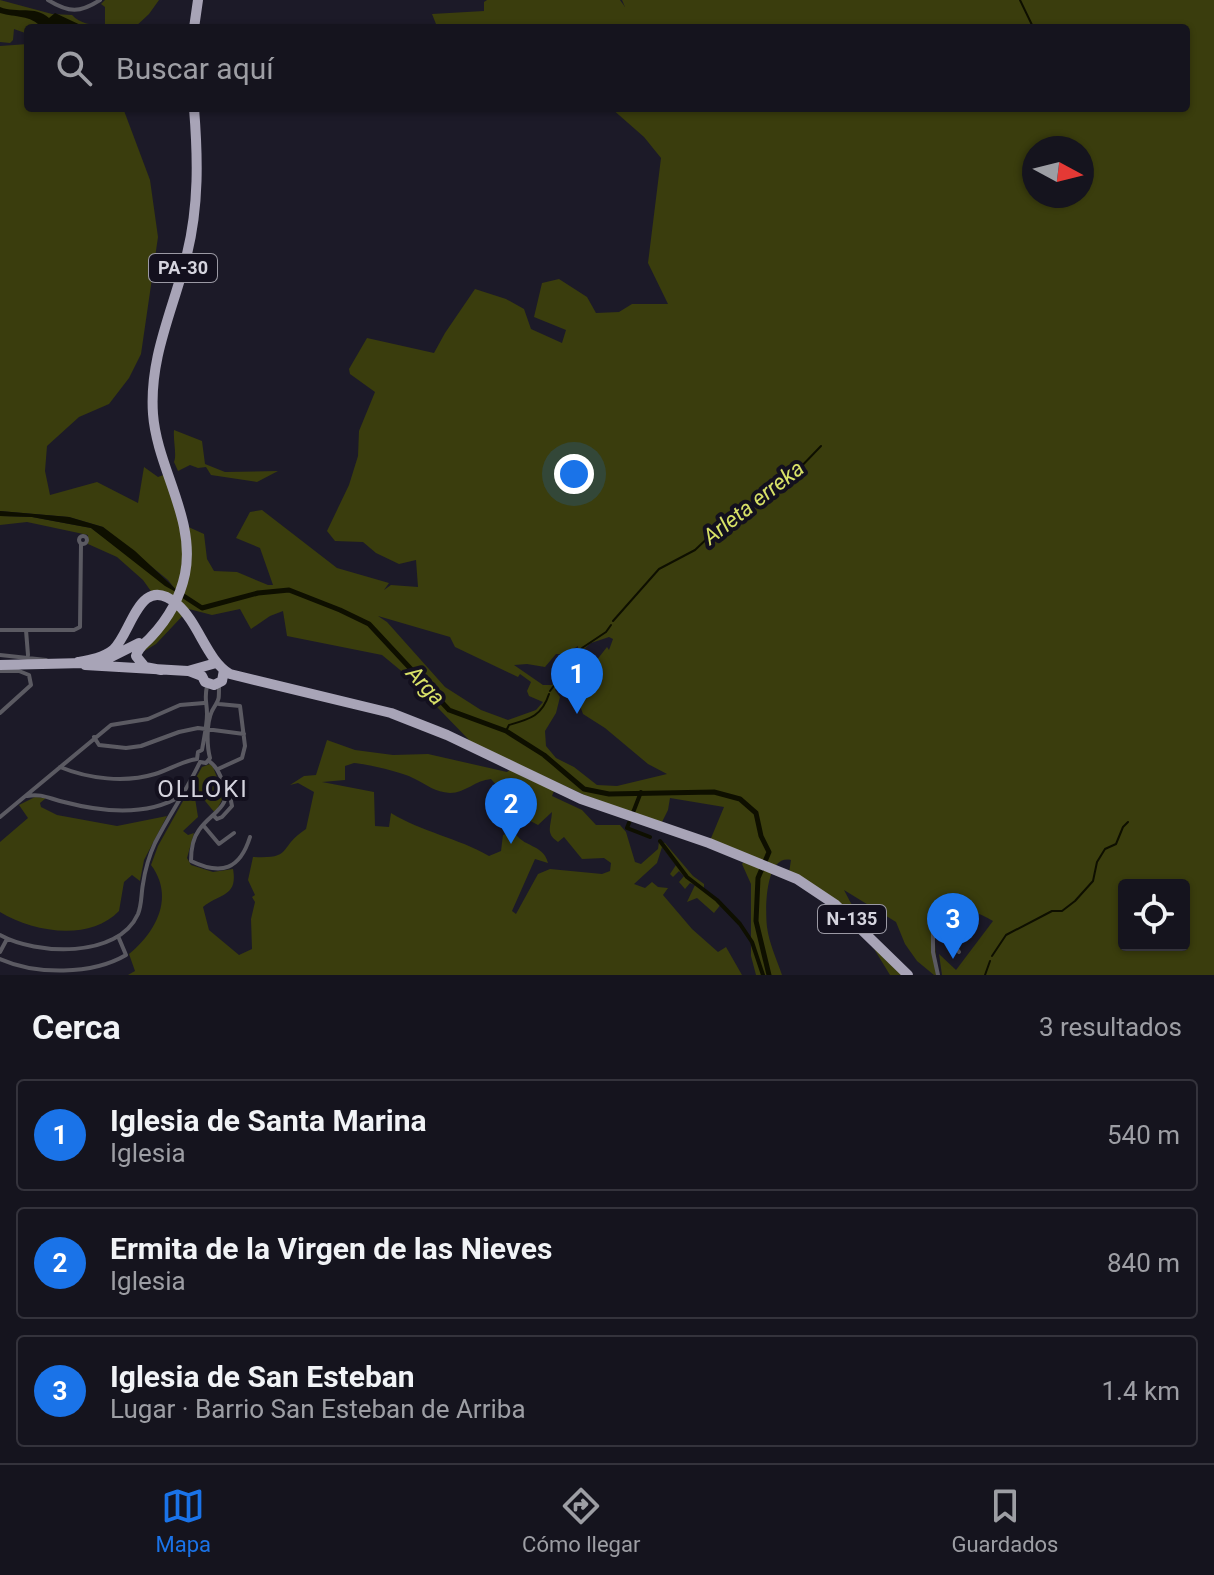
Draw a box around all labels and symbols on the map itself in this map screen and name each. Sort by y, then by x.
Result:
north arrow [1022,136,1094,208]
road number: PA-30 [149,254,217,282]
your location [554,454,594,494]
water label: Arleta erreka [697,455,809,550]
pin: 1 [551,648,603,714]
water label: Arga [401,660,450,710]
district label: OLLOKI [157,775,249,803]
pin: 2 [485,778,537,844]
pin: 3 [927,893,979,959]
road number: N-135 [818,905,886,933]

